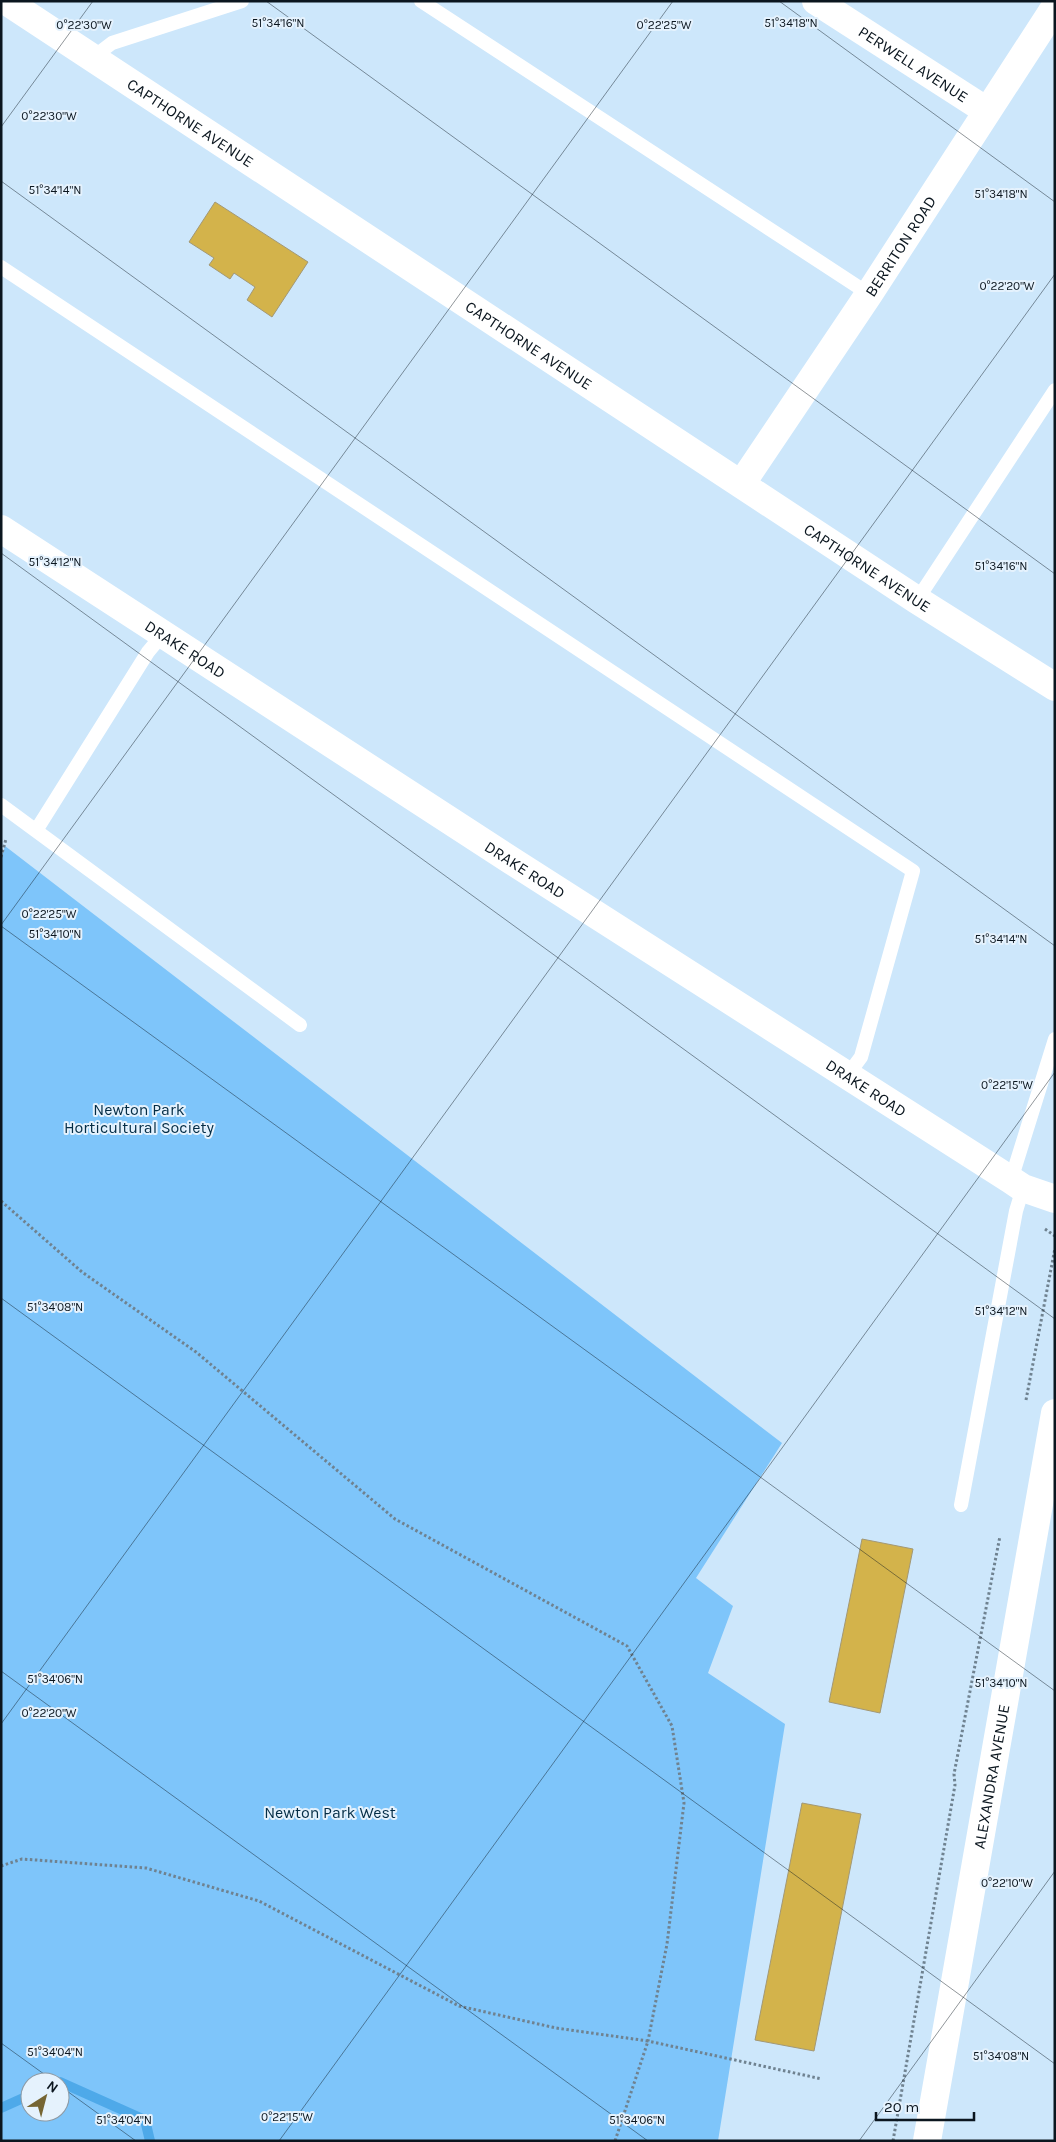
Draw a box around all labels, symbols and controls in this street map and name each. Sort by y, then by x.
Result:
text: 51°34'16"N [252,16,304,30]
text: 51°34'18"N [764,16,818,30]
text: 0°22'30"W [56,18,112,32]
text: 0°22'25"W [637,18,692,32]
street label: PERWELL AVENUE [855,21,972,106]
street label: CAPTHORNE AVENUE [124,74,258,171]
text: 0°22'30"W [21,109,77,123]
text: 51°34'14"N [29,183,81,197]
text: 51°34'18"N [974,187,1028,201]
street label: BERRITON ROAD [861,192,940,300]
text: 0°22'20"W [979,279,1035,293]
street label: CAPTHORNE AVENUE [462,296,596,393]
street label: CAPTHORNE AVENUE [801,519,934,616]
text: 51°34'12"N [28,555,82,569]
text: 51°34'16"N [975,559,1027,573]
street label: DRAKE ROAD [142,616,229,682]
street label: DRAKE ROAD [481,836,569,902]
text: 0°22'25"W [22,907,77,921]
text: 51°34'10"N [28,927,82,941]
text: 51°34'14"N [975,932,1027,946]
street label: DRAKE ROAD [823,1055,910,1120]
text: 0°22'15"W [981,1078,1033,1092]
park label: Newton Park Horticultural Society [64,1100,215,1137]
text: 51°34'08"N [27,1300,83,1314]
text: 51°34'12"N [974,1304,1028,1318]
text: 51°34'06"N [27,1672,83,1686]
text: 51°34'10"N [974,1676,1028,1690]
street label: ALEXANDRA AVENUE [969,1703,1013,1850]
text: 0°22'20"W [21,1706,77,1720]
park label: Newton Park West [264,1803,396,1822]
text: 0°22'10"W [981,1876,1033,1890]
text: 51°34'04"N [27,2045,83,2059]
text: 51°34'08"N [973,2049,1029,2063]
north arrow [20,2072,70,2122]
text: N [43,2077,61,2097]
scale bar [876,2090,974,2122]
text: 20 m [884,2098,919,2116]
text: 0°22'15"W [261,2110,313,2124]
text: 51°34'04"N [96,2113,152,2127]
text: 51°34'06"N [609,2113,665,2127]

